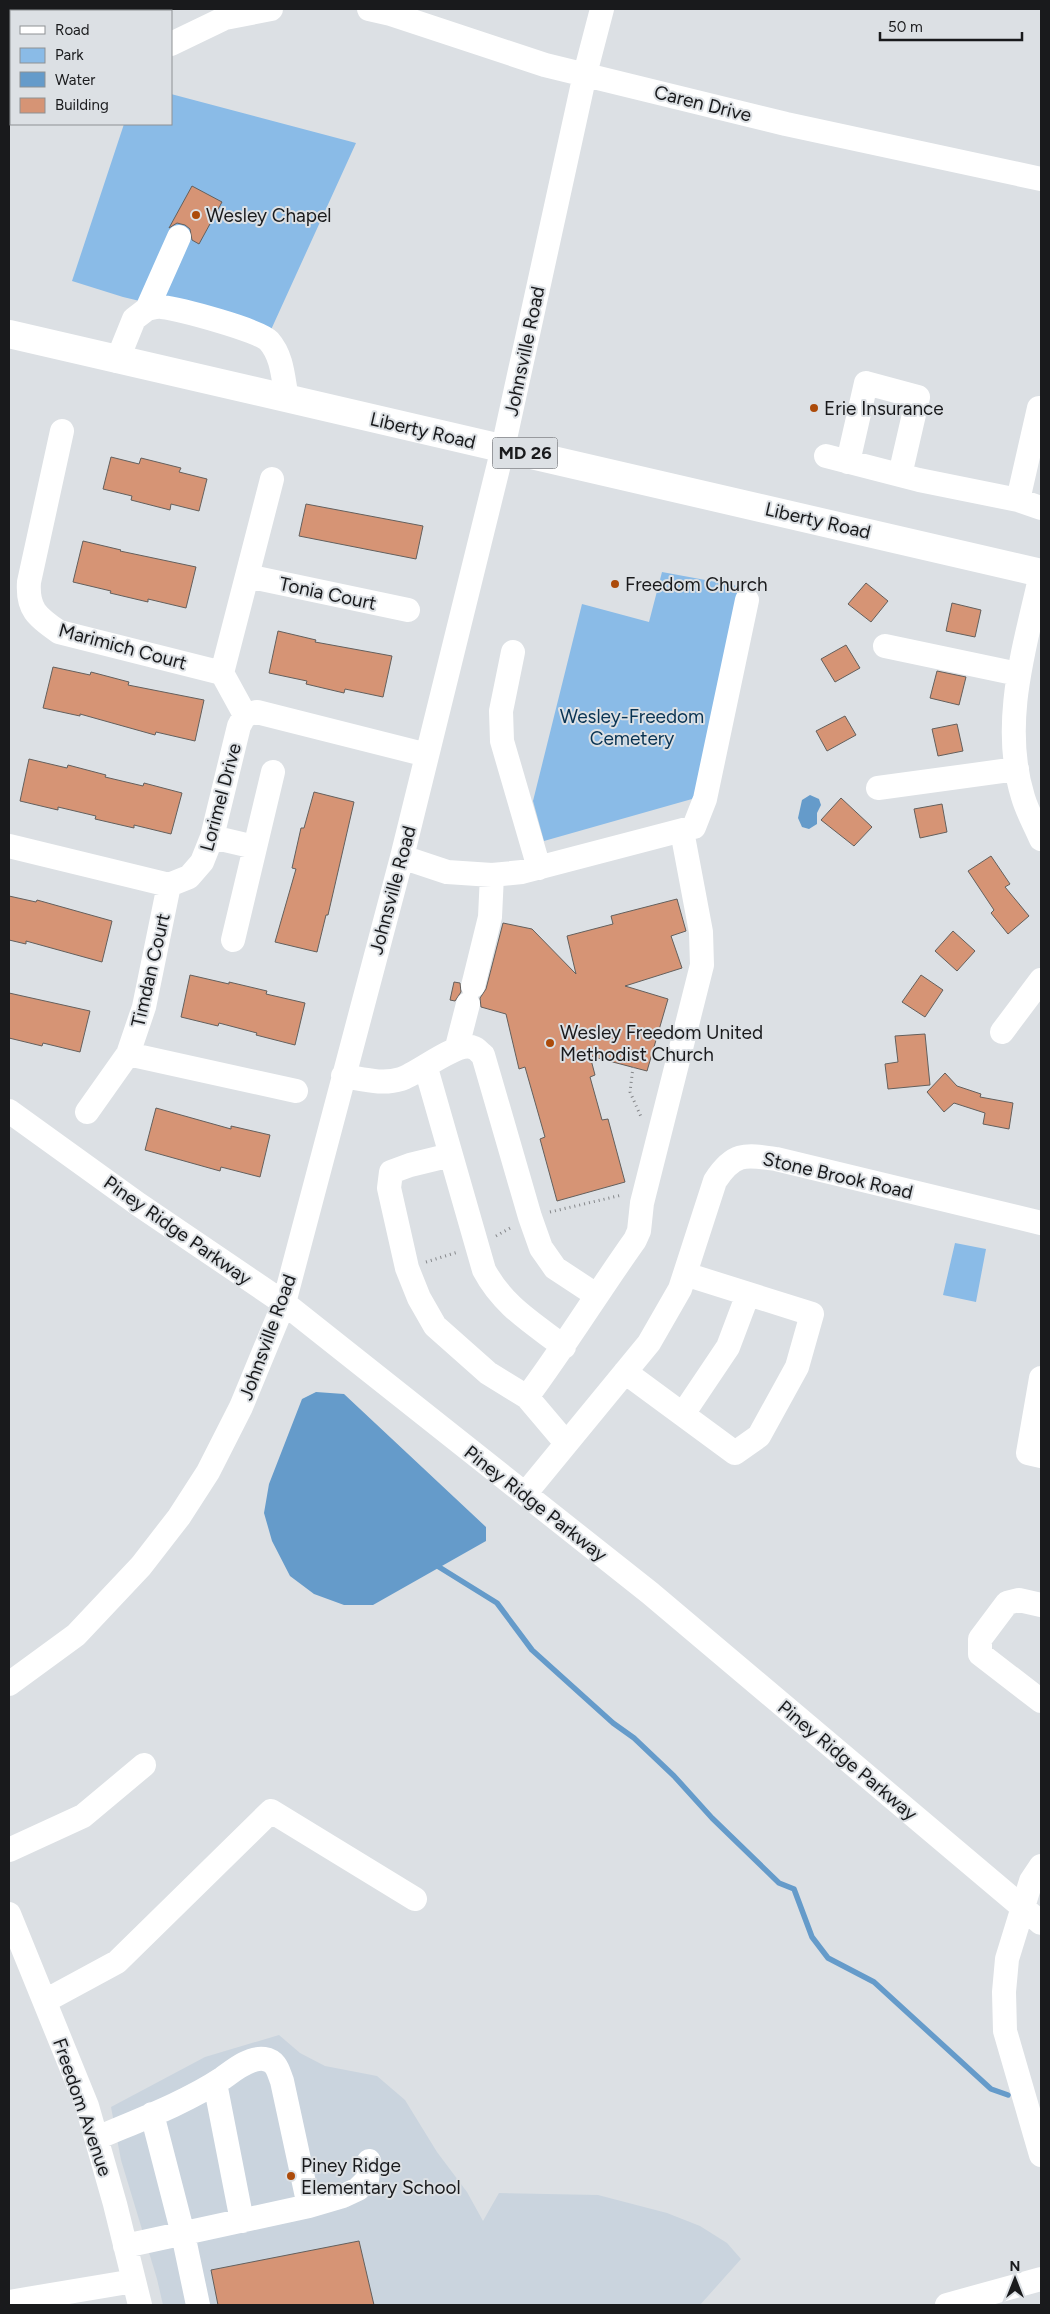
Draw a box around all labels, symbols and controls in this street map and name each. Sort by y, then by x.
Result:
legend [10,10,172,125]
scale bar [880,10,1022,42]
text: 50 m [888,18,923,36]
text: Road [55,21,90,39]
text: Park [55,46,84,64]
text: Water [55,71,95,89]
street label: Caren Drive [652,80,754,127]
text: Building [55,96,109,114]
place label: Wesley Chapel [206,204,331,227]
marker: Wesley Chapel [190,209,202,221]
street label: Johnsville Road [499,284,549,418]
place label: Erie Insurance [824,397,944,420]
marker: Erie Insurance [808,402,820,414]
street label: Liberty Road [368,407,478,454]
road number: MD 26 [492,438,558,468]
street label: Liberty Road [763,497,873,544]
street label: Tonia Court [277,572,379,615]
place label: Freedom Church [625,573,768,596]
marker: Freedom Church [609,578,621,590]
street label: Marimich Court [56,618,189,675]
park label: Wesley-Freedom Cemetery [560,705,704,750]
street label: Lorimel Drive [195,740,246,854]
street label: Johnsville Road [364,823,421,957]
street label: Timdan Court [126,911,175,1029]
place label: Wesley Freedom United Methodist Church [560,1021,763,1066]
marker: Wesley Freedom United Methodist Church [544,1037,556,1049]
street label: Stone Brook Road [761,1147,915,1204]
street label: Piney Ridge Parkway [100,1171,256,1290]
street label: Johnsville Road [234,1271,301,1403]
street label: Piney Ridge Parkway [460,1441,612,1566]
street label: Piney Ridge Parkway [773,1695,922,1825]
street label: Freedom Avenue [48,2035,117,2179]
place label: Piney Ridge Elementary School [301,2154,461,2199]
marker: Piney Ridge Elementary School [285,2170,297,2182]
north arrow [990,2254,1040,2304]
text: N [1010,2258,1020,2275]

